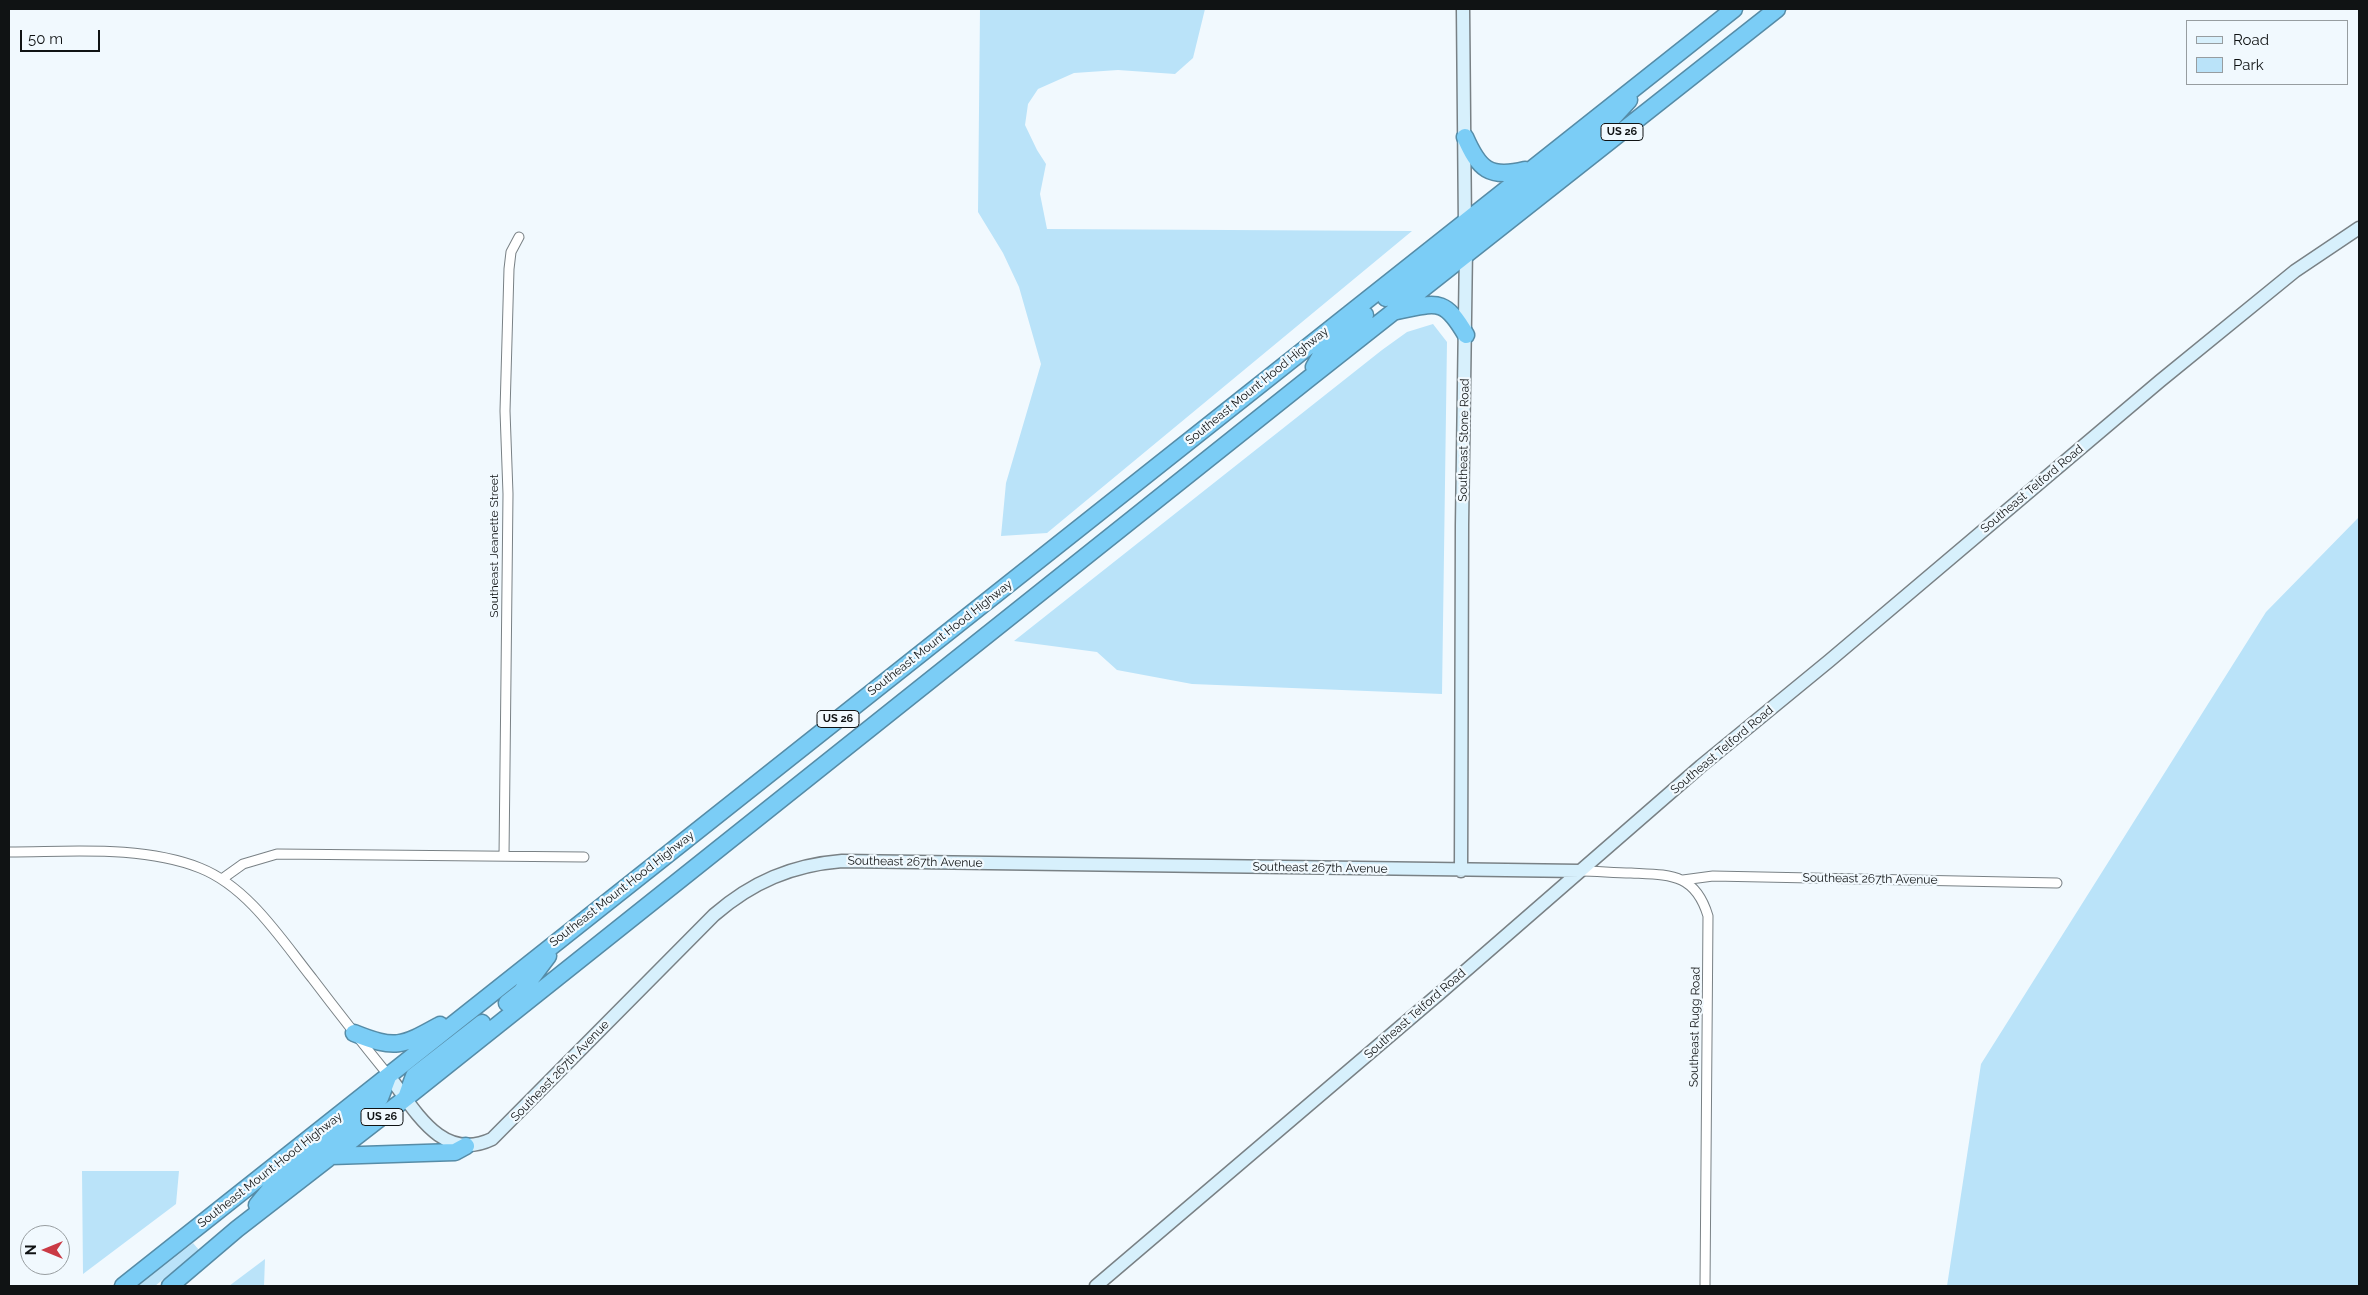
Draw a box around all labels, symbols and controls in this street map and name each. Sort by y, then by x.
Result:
scale bar [22,20,102,52]
legend [2186,20,2348,85]
text: 50 m [28,30,63,48]
text: Road [2233,31,2269,49]
text: Park [2233,56,2264,74]
road number: US 26 [1601,124,1643,140]
street label: Southeast Mount Hood Highway [1183,324,1331,448]
street label: Southeast Stone Road [1456,378,1472,502]
street label: Southeast Telford Road [1978,442,2086,536]
street label: Southeast Jeanette Street [487,474,501,618]
street label: Southeast Mount Hood Highway [865,577,1015,699]
street label: Southeast Telford Road [1668,703,1776,797]
road number: US 26 [817,711,859,728]
street label: Southeast Mount Hood Highway [547,828,697,950]
street label: Southeast 267th Avenue [847,854,983,870]
street label: Southeast 267th Avenue [1252,860,1388,876]
street label: Southeast 267th Avenue [1802,871,1938,887]
street label: Southeast Telford Road [1361,966,1469,1062]
street label: Southeast Rugg Road [1687,967,1703,1087]
street label: Southeast 267th Avenue [508,1017,612,1125]
road number: US 26 [361,1108,403,1126]
street label: Southeast Mount Hood Highway [195,1109,345,1231]
north arrow [20,1225,70,1275]
text: N [23,1245,39,1255]

